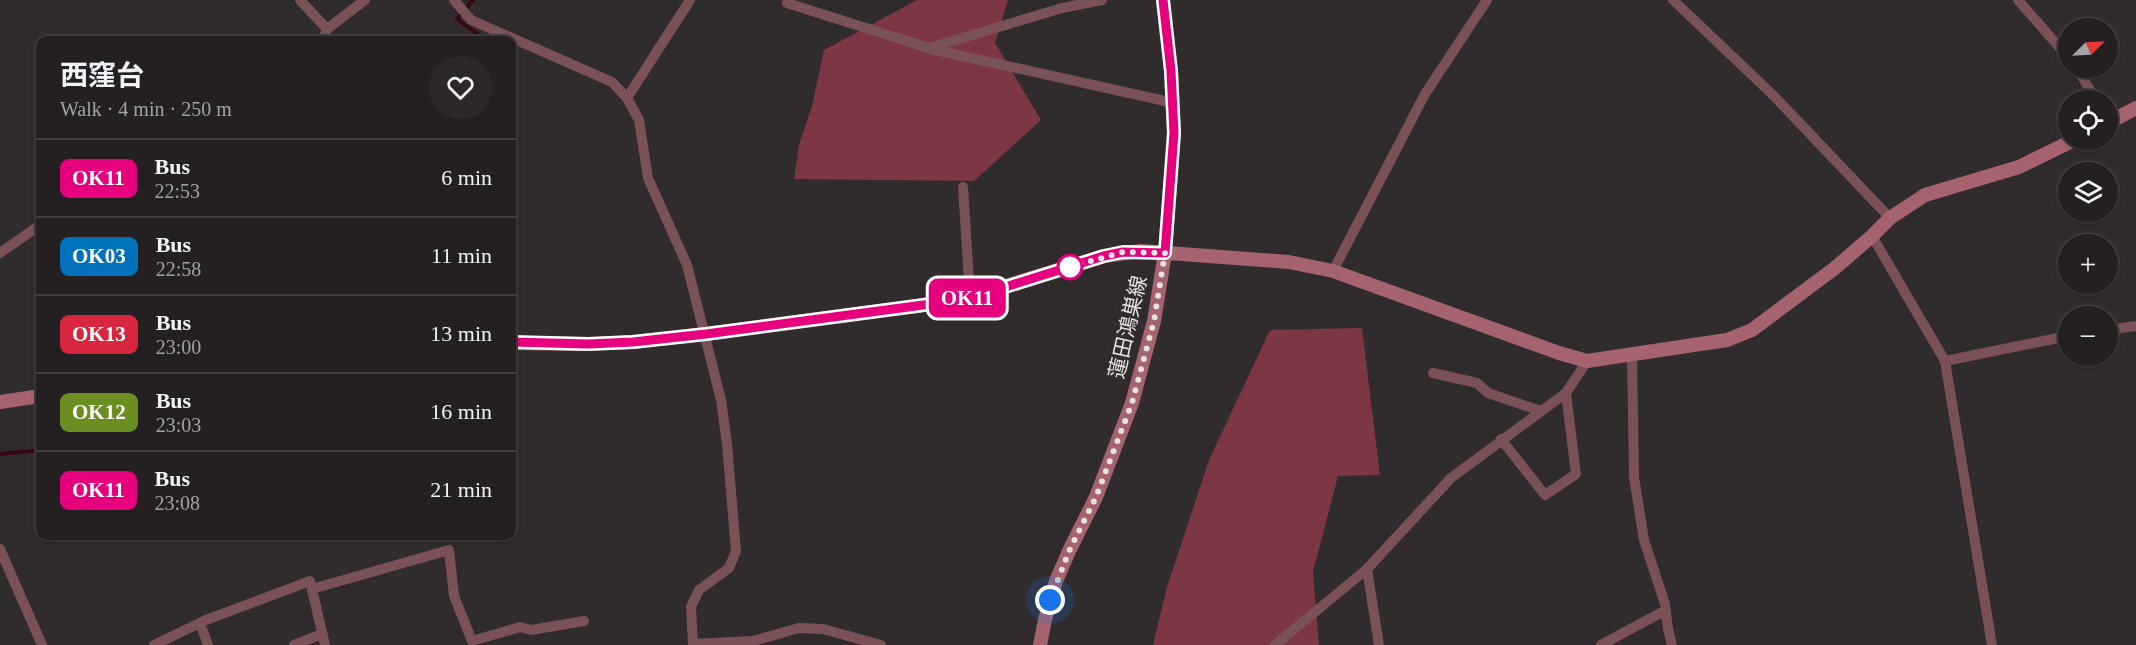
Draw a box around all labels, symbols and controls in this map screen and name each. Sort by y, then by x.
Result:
north arrow [2058,18,2118,78]
map controls [2058,18,2118,366]
button: heart [429,56,492,119]
text: 西窪台 [60,60,144,91]
button: locate [2058,90,2118,150]
text: Walk · 4 min · 250 m [60,98,232,120]
text: Bus [155,154,190,179]
button: layers [2058,162,2118,222]
text: 6 min [441,165,492,190]
text: OK11 [72,166,125,190]
text: 22:53 [155,180,200,202]
text: Bus [156,232,191,257]
button: + [2058,234,2118,294]
text: 11 min [431,243,492,268]
text: OK03 [72,244,126,268]
unlabelled marker [1057,254,1083,280]
text: 22:58 [156,258,201,280]
street label: 蓮田鴻巣線 [1104,273,1152,381]
line badge: OK11 [925,278,1009,318]
text: OK11 [941,286,993,310]
button: − [2058,306,2118,366]
text: Bus [156,310,191,335]
text: 13 min [430,321,492,346]
text: OK13 [72,322,126,346]
text: 23:00 [156,336,201,358]
text: Bus [156,388,191,413]
text: 16 min [430,399,492,424]
text: OK12 [72,400,126,424]
text: 23:03 [156,414,201,436]
text: Bus [155,466,190,491]
text: 21 min [430,477,492,502]
text: OK11 [72,478,125,502]
text: 23:08 [155,492,200,514]
your location [1035,585,1065,615]

